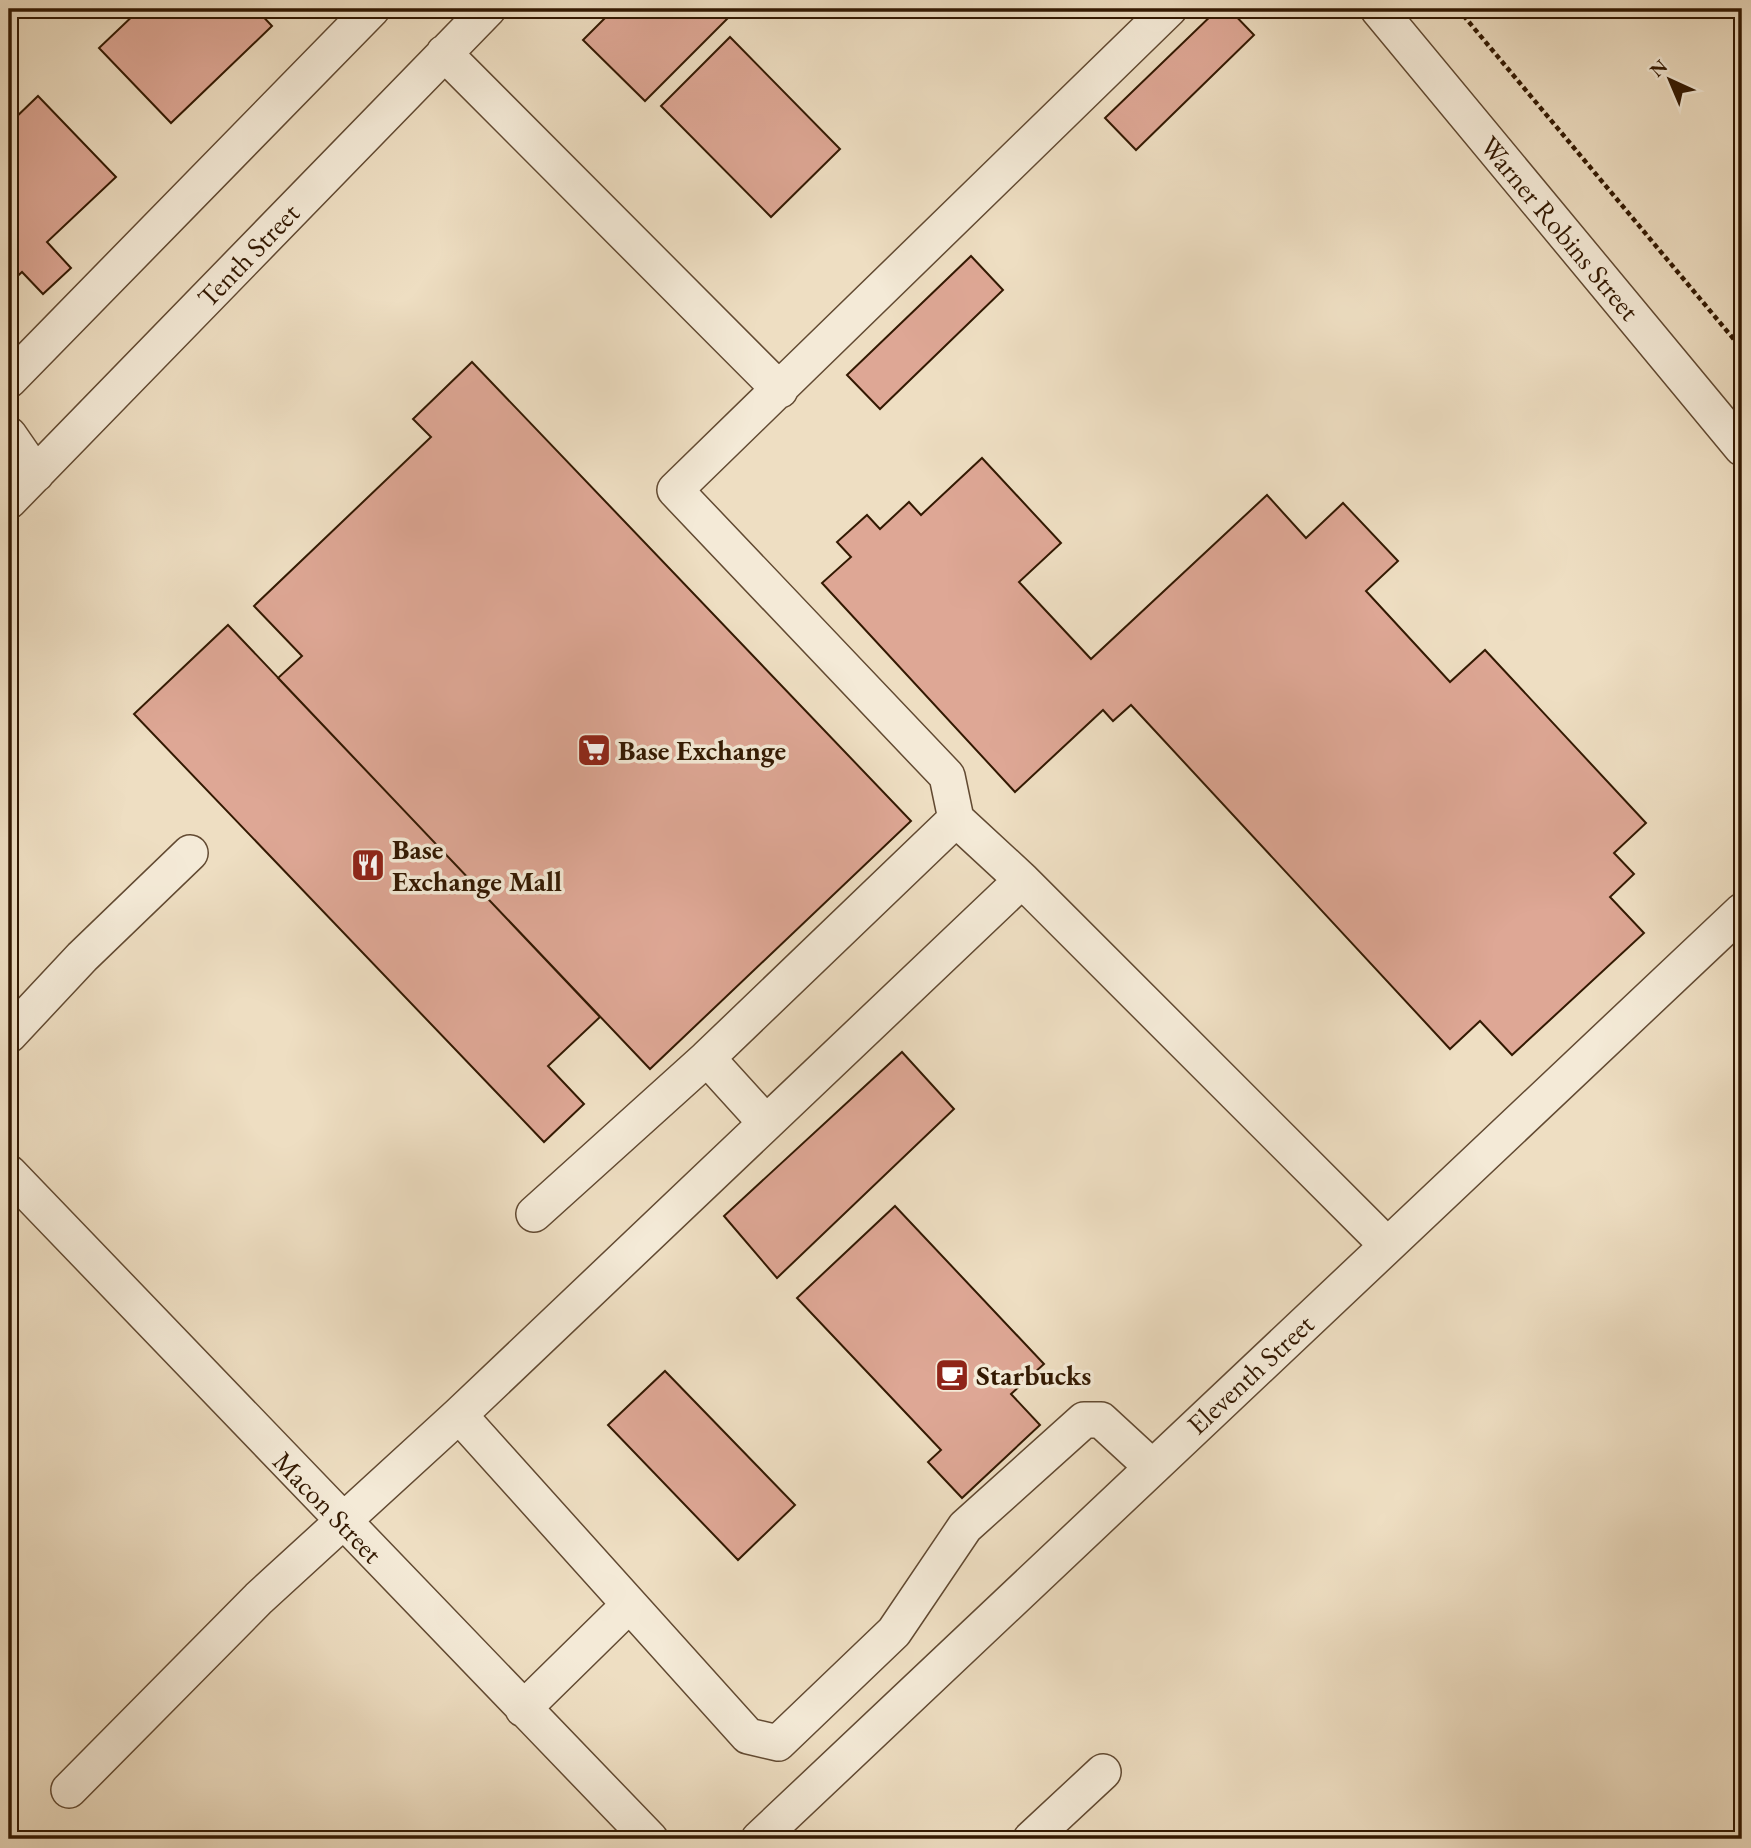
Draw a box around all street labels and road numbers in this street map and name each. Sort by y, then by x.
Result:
street label: Warner Robins Street [1472,128,1648,328]
street label: Tenth Street [189,195,307,315]
street label: Eleventh Street [1179,1306,1321,1442]
street label: Macon Street [266,1443,391,1571]

